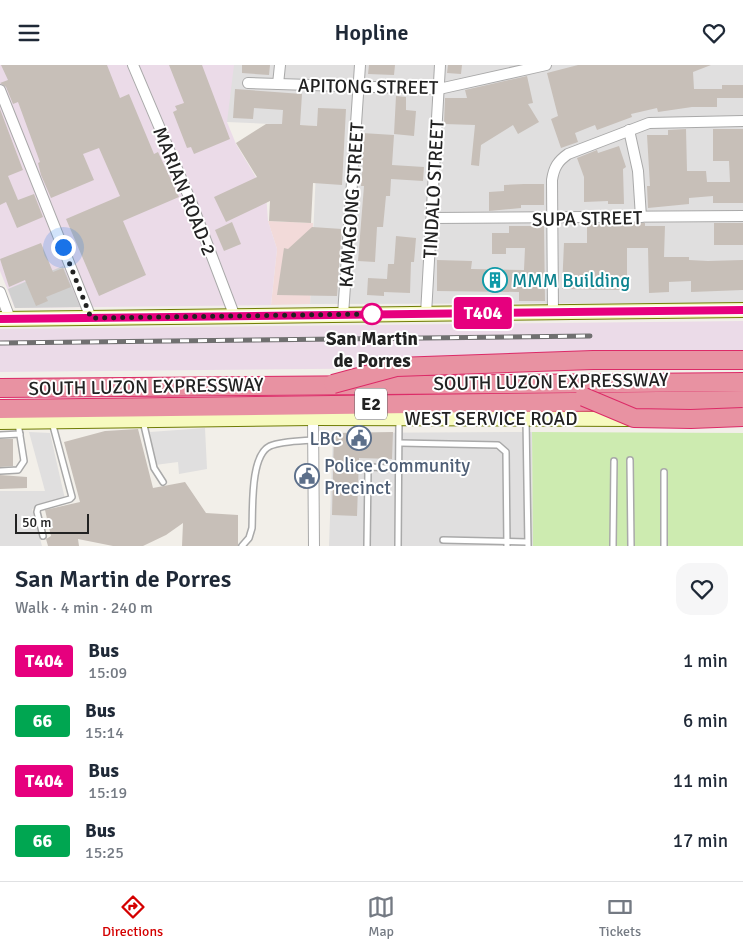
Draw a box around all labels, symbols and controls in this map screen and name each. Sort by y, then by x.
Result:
icon: menu [15,19,43,47]
text: Hopline [335,19,408,46]
icon: heart [700,19,728,47]
street label: APITONG STREET [298,74,439,100]
street label: TINDALO STREET [418,118,450,259]
street label: KAMAGONG STREET [334,121,370,288]
street label: MARIAN ROAD-2 [147,123,221,259]
street label: SUPA STREET [532,206,643,232]
your location [51,235,76,260]
building icon: MMM Building [482,267,508,293]
place label: MMM Building [512,269,630,293]
line badge: T404 [448,297,518,329]
text: T404 [464,302,502,324]
marker: San Martin de Porres [361,303,383,325]
place label: San Martin de Porres [326,327,418,373]
street label: SOUTH LUZON EXPRESSWAY [433,368,669,396]
street label: SOUTH LUZON EXPRESSWAY [28,373,264,401]
road number: E2 [355,389,387,419]
street label: WEST SERVICE ROAD [404,407,578,431]
public building icon: LBC [346,425,372,451]
place label: LBC [309,427,342,451]
place label: Police Community Precinct [324,454,470,500]
public building icon: Police Community Precinct [294,463,320,489]
scale bar [15,511,89,534]
text: 50 m [22,514,51,531]
button: heart [676,563,728,615]
text: San Martin de Porres [15,564,231,594]
text: Walk · 4 min · 240 m [15,598,153,618]
text: Bus [88,639,119,663]
text: 1 min [683,649,728,673]
text: T404 [25,650,63,672]
text: 15:09 [88,663,127,683]
text: Bus [85,699,116,723]
text: 6 min [683,709,728,733]
text: 66 [33,710,52,732]
text: 15:14 [85,723,124,743]
text: Bus [88,759,119,783]
text: 11 min [673,769,728,793]
text: T404 [25,770,63,792]
text: 15:19 [88,783,127,803]
text: Bus [85,819,116,843]
text: 17 min [673,829,728,853]
text: 66 [33,830,52,852]
text: 15:25 [85,843,124,863]
tab: Directions [102,893,163,940]
tab: Map [367,893,395,940]
tab: Tickets [599,893,641,940]

